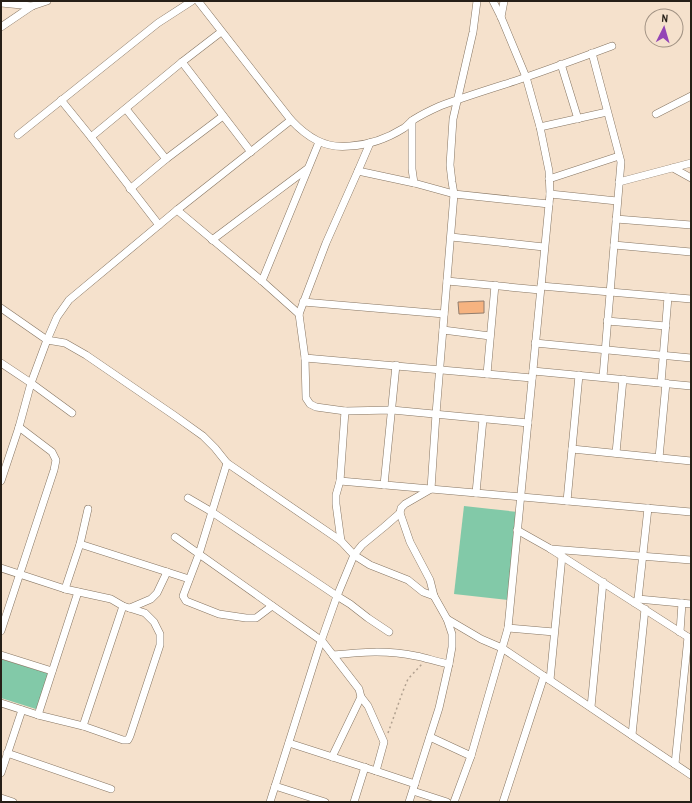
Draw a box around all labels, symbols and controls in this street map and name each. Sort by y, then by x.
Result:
north arrow [644,8,684,48]
text: N [661,11,669,25]

